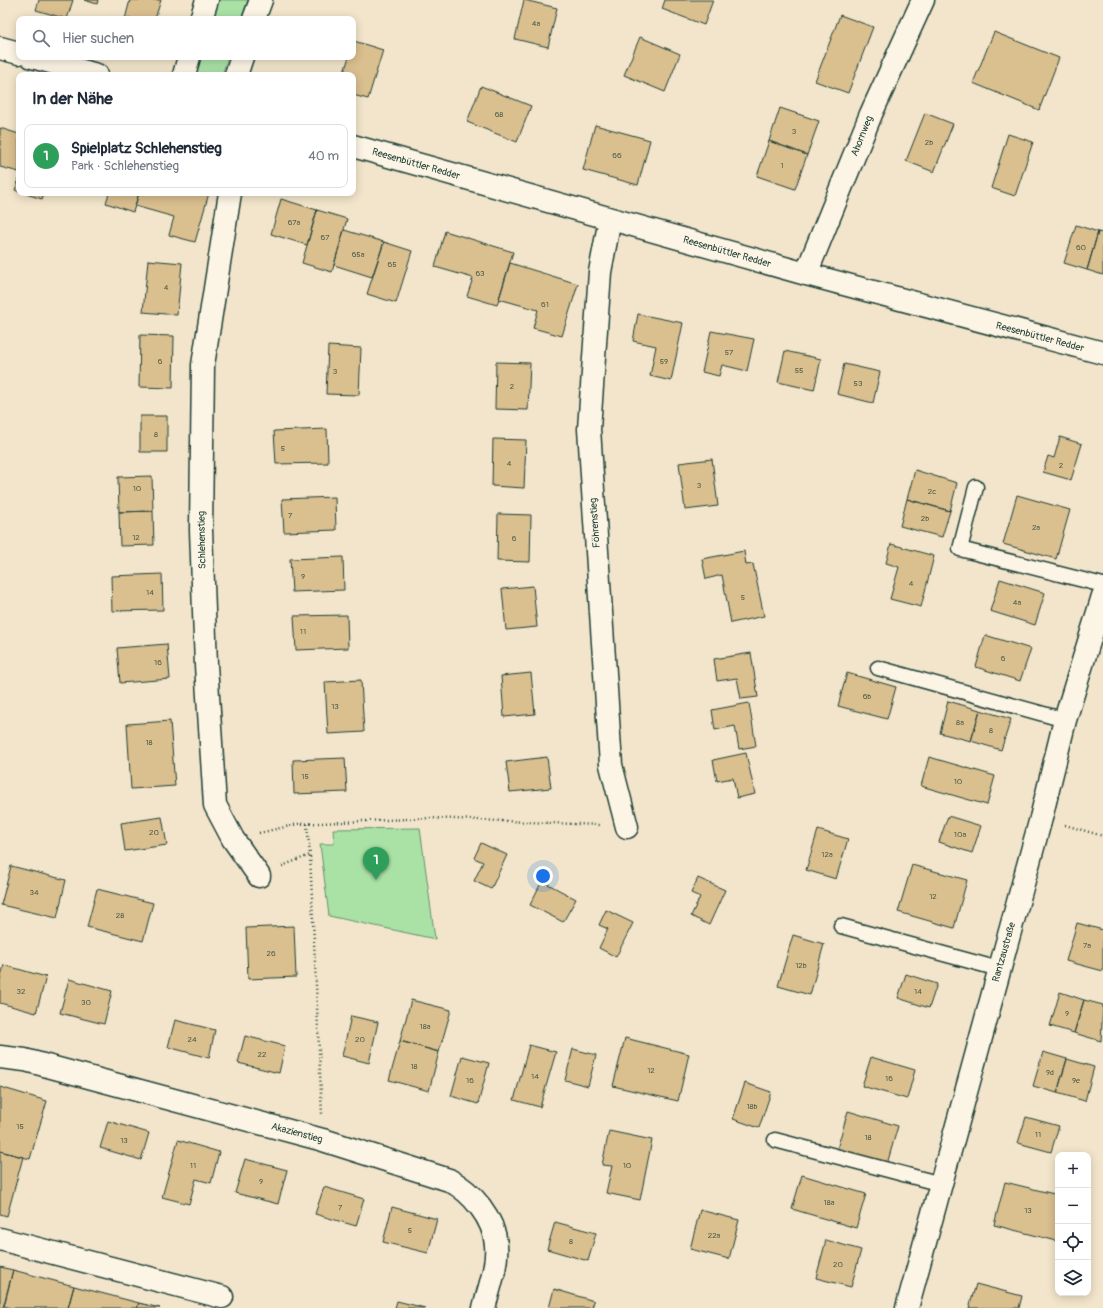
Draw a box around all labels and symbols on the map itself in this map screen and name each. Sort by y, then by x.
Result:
house number: 4a [532,19,540,28]
house number: 68 [495,110,503,119]
street label: Ahornweg [848,114,876,158]
house number: 3 [792,127,797,136]
house number: 2b [925,138,933,147]
street label: Reesenbüttler Redder [371,146,462,182]
house number: 66 [612,151,622,160]
house number: 1 [780,161,784,170]
house number: 67a [288,218,301,227]
house number: 67 [321,233,330,242]
street label: Reesenbüttler Redder [682,234,773,270]
house number: 60 [1076,243,1087,252]
house number: 65a [352,250,365,259]
house number: 65 [388,260,397,269]
house number: 63 [475,269,485,278]
house number: 4 [164,283,169,292]
house number: 61 [541,300,549,309]
street label: Reesenbüttler Redder [995,319,1086,355]
house number: 57 [725,348,734,357]
house number: 6 [158,357,163,366]
house number: 59 [660,357,668,366]
house number: 55 [795,366,803,375]
house number: 3 [333,367,338,376]
house number: 53 [854,379,863,388]
house number: 2 [510,382,515,391]
house number: 8 [154,430,158,439]
house number: 5 [281,444,285,453]
house number: 4 [507,459,512,468]
house number: 2 [1059,461,1064,470]
house number: 3 [697,481,702,490]
house number: 10 [133,484,142,493]
house number: 2c [928,487,936,496]
street label: Föhrenstieg [587,498,603,548]
street label: Schlehenstieg [195,511,209,569]
house number: 7 [288,511,293,520]
house number: 2b [921,514,929,523]
house number: 2a [1032,523,1040,532]
house number: 12 [132,533,140,542]
house number: 6 [512,534,517,543]
house number: 9 [301,572,305,581]
house number: 4 [909,579,914,588]
house number: 14 [146,588,154,597]
house number: 5 [741,593,745,602]
house number: 4a [1013,598,1021,607]
house number: 11 [300,627,306,636]
house number: 6 [1001,654,1006,663]
house number: 16 [154,658,162,667]
house number: 6b [863,692,871,701]
house number: 13 [331,702,339,711]
house number: 8a [956,718,964,727]
house number: 8 [989,726,993,735]
house number: 18 [145,738,153,747]
house number: 15 [301,772,309,781]
house number: 10 [954,777,963,786]
house number: 20 [149,828,160,837]
house number: 10a [954,830,966,839]
pin: 1 [363,847,389,880]
house number: 12a [821,850,833,859]
your location [533,866,553,886]
house number: 34 [29,888,39,897]
house number: 12 [929,892,937,901]
house number: 28 [116,911,124,920]
street label: Rantzaustraße [990,921,1018,983]
house number: 7a [1083,941,1091,950]
house number: 26 [266,949,276,958]
house number: 12b [795,961,807,970]
house number: 32 [17,987,26,996]
house number: 14 [914,987,922,996]
house number: 30 [81,998,91,1007]
house number: 9 [1065,1009,1069,1018]
house number: 18a [420,1022,431,1031]
house number: 24 [187,1035,197,1044]
house number: 20 [355,1035,366,1044]
house number: 22 [258,1050,267,1059]
house number: 18 [410,1062,418,1071]
house number: 12 [647,1066,655,1075]
house number: 9d [1046,1068,1054,1077]
house number: 14 [531,1072,539,1081]
house number: 16 [885,1074,893,1083]
house number: 16 [466,1076,474,1085]
house number: 9e [1072,1076,1080,1085]
house number: 18b [746,1102,758,1111]
street label: Akazienstieg [270,1120,324,1146]
house number: 15 [16,1122,24,1131]
house number: 11 [1035,1130,1041,1139]
house number: 18 [864,1133,872,1142]
house number: 13 [120,1136,128,1145]
house number: 11 [190,1161,196,1170]
house number: 10 [623,1161,632,1170]
house number: 9 [259,1177,263,1186]
house number: 18a [824,1198,835,1207]
house number: 7 [338,1203,343,1212]
house number: 13 [1024,1206,1032,1215]
house number: 5 [408,1226,412,1235]
house number: 22a [708,1231,721,1240]
house number: 8 [569,1237,573,1246]
house number: 20 [833,1260,844,1269]

